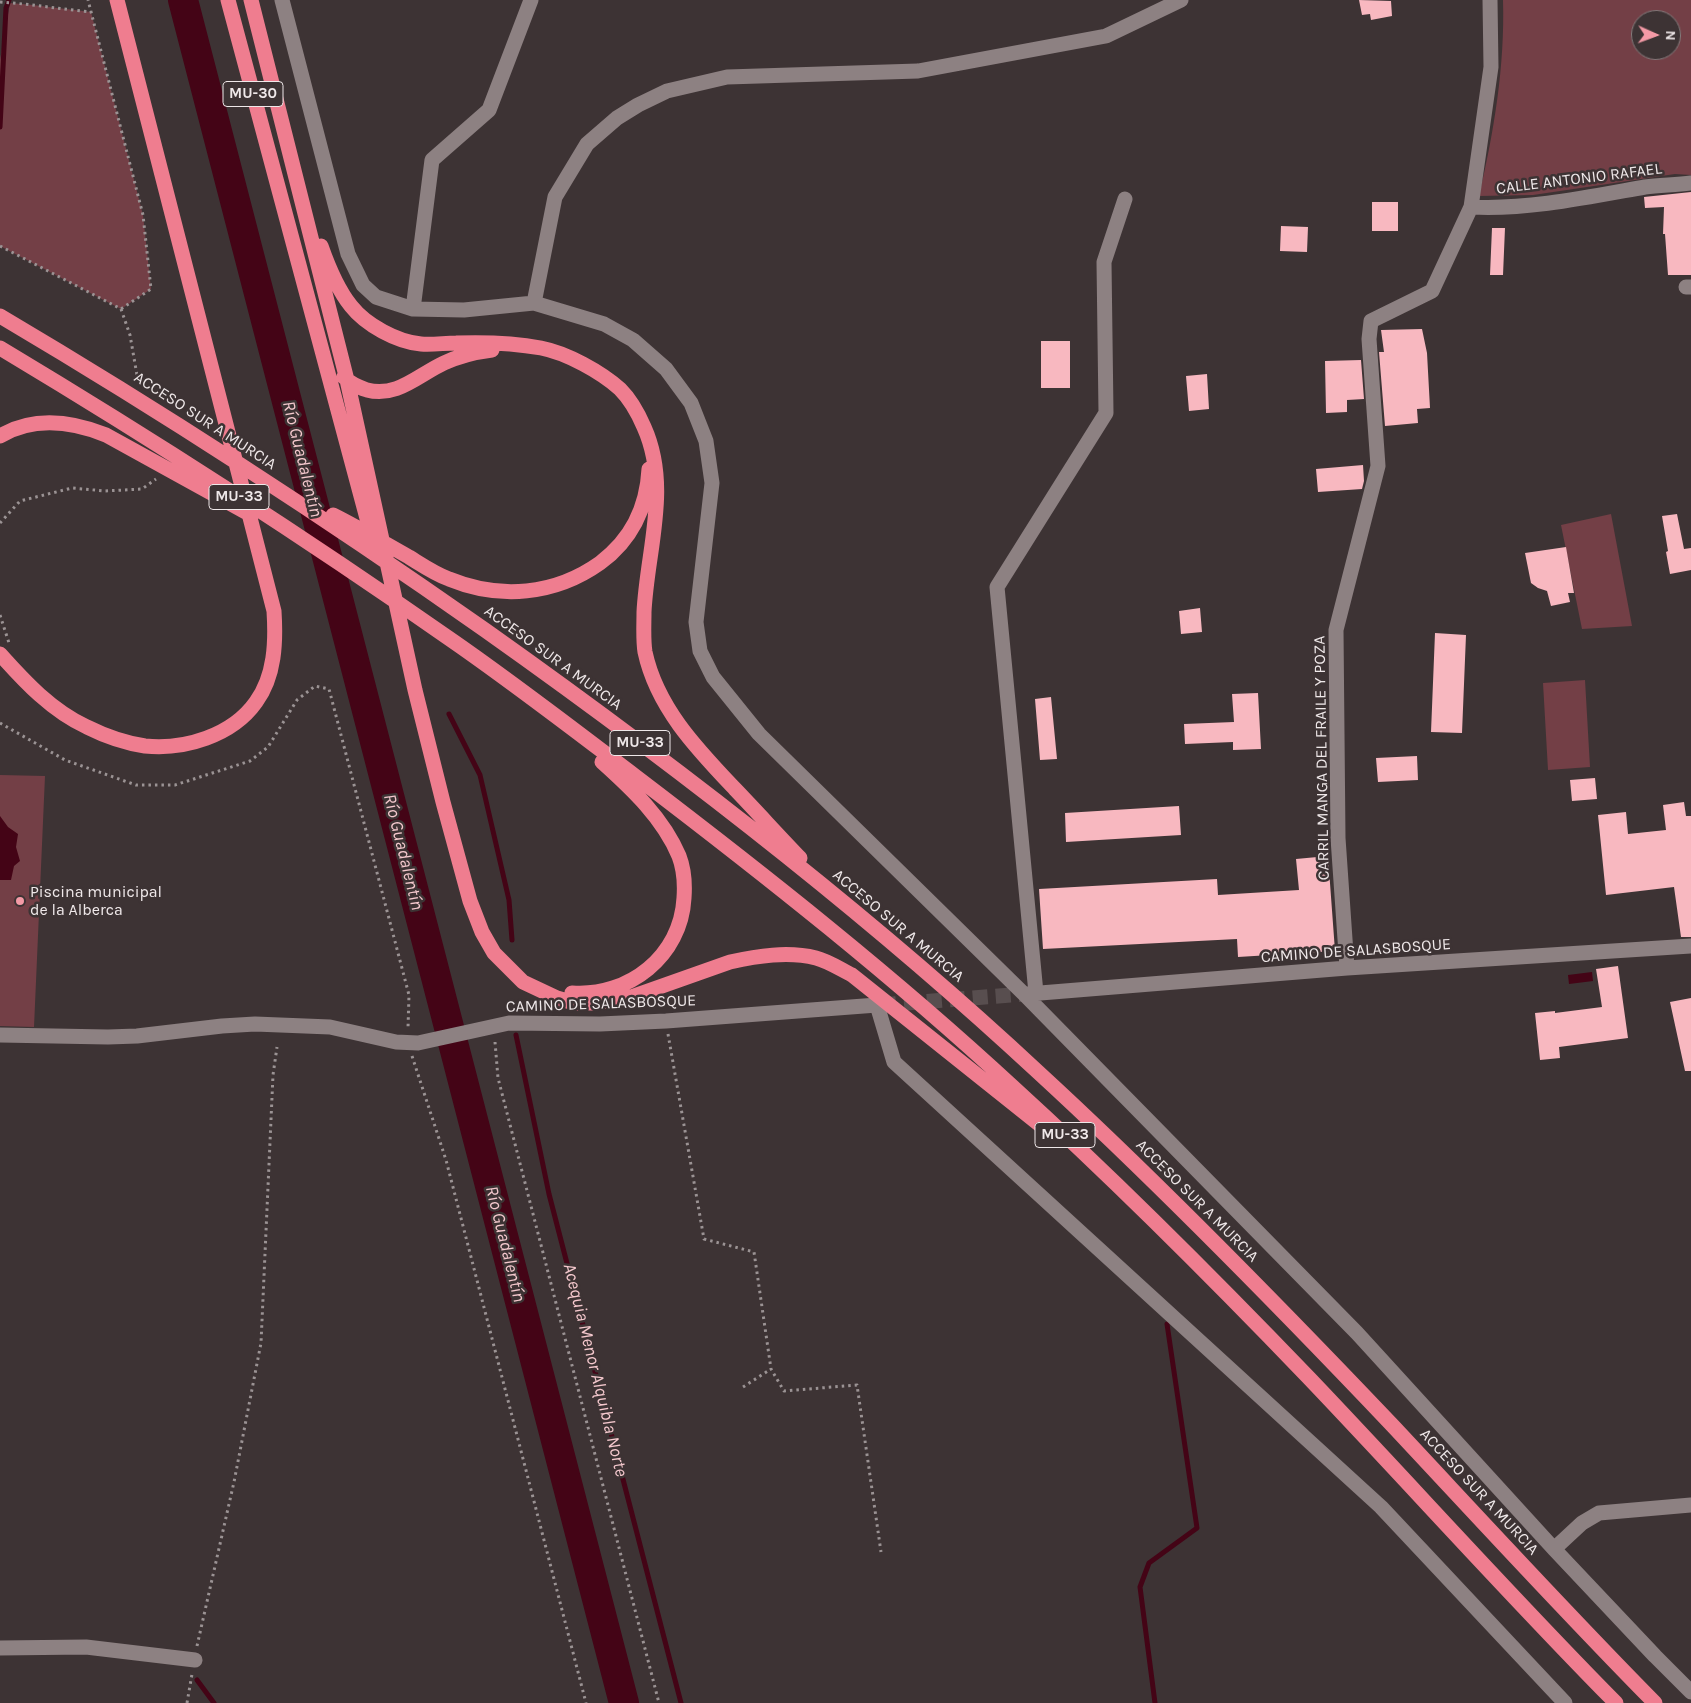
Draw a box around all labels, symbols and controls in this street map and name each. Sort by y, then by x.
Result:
north arrow [1631,10,1681,60]
text: N [1662,30,1679,41]
road number: MU-30 [223,82,283,106]
street label: CALLE ANTONIO RAFAEL [1495,159,1663,199]
street label: ACCESO SUR A MURCIA [130,368,280,474]
water label: Río Guadalentín [277,399,327,519]
road number: MU-33 [209,484,269,510]
street label: ACCESO SUR A MURCIA [480,602,626,714]
street label: CARRIL MANGA DEL FRAILE Y POZA [1310,635,1334,881]
road number: MU-33 [610,730,670,756]
water label: Río Guadalentín [378,792,428,912]
street label: ACCESO SUR A MURCIA [828,865,968,987]
place label: Piscina municipal de la Alberca [30,882,162,920]
marker: Piscina municipal de la Alberca [14,895,26,907]
street label: CAMINO DE SALASBOSQUE [1260,935,1452,967]
street label: CAMINO DE SALASBOSQUE [505,991,697,1017]
road number: MU-33 [1035,1122,1095,1148]
street label: ACCESO SUR A MURCIA [1132,1136,1262,1266]
water label: Río Guadalentín [480,1184,530,1304]
water label: Acequia Menor Alquibla Norte [558,1261,632,1479]
street label: ACCESO SUR A MURCIA [1416,1425,1542,1559]

